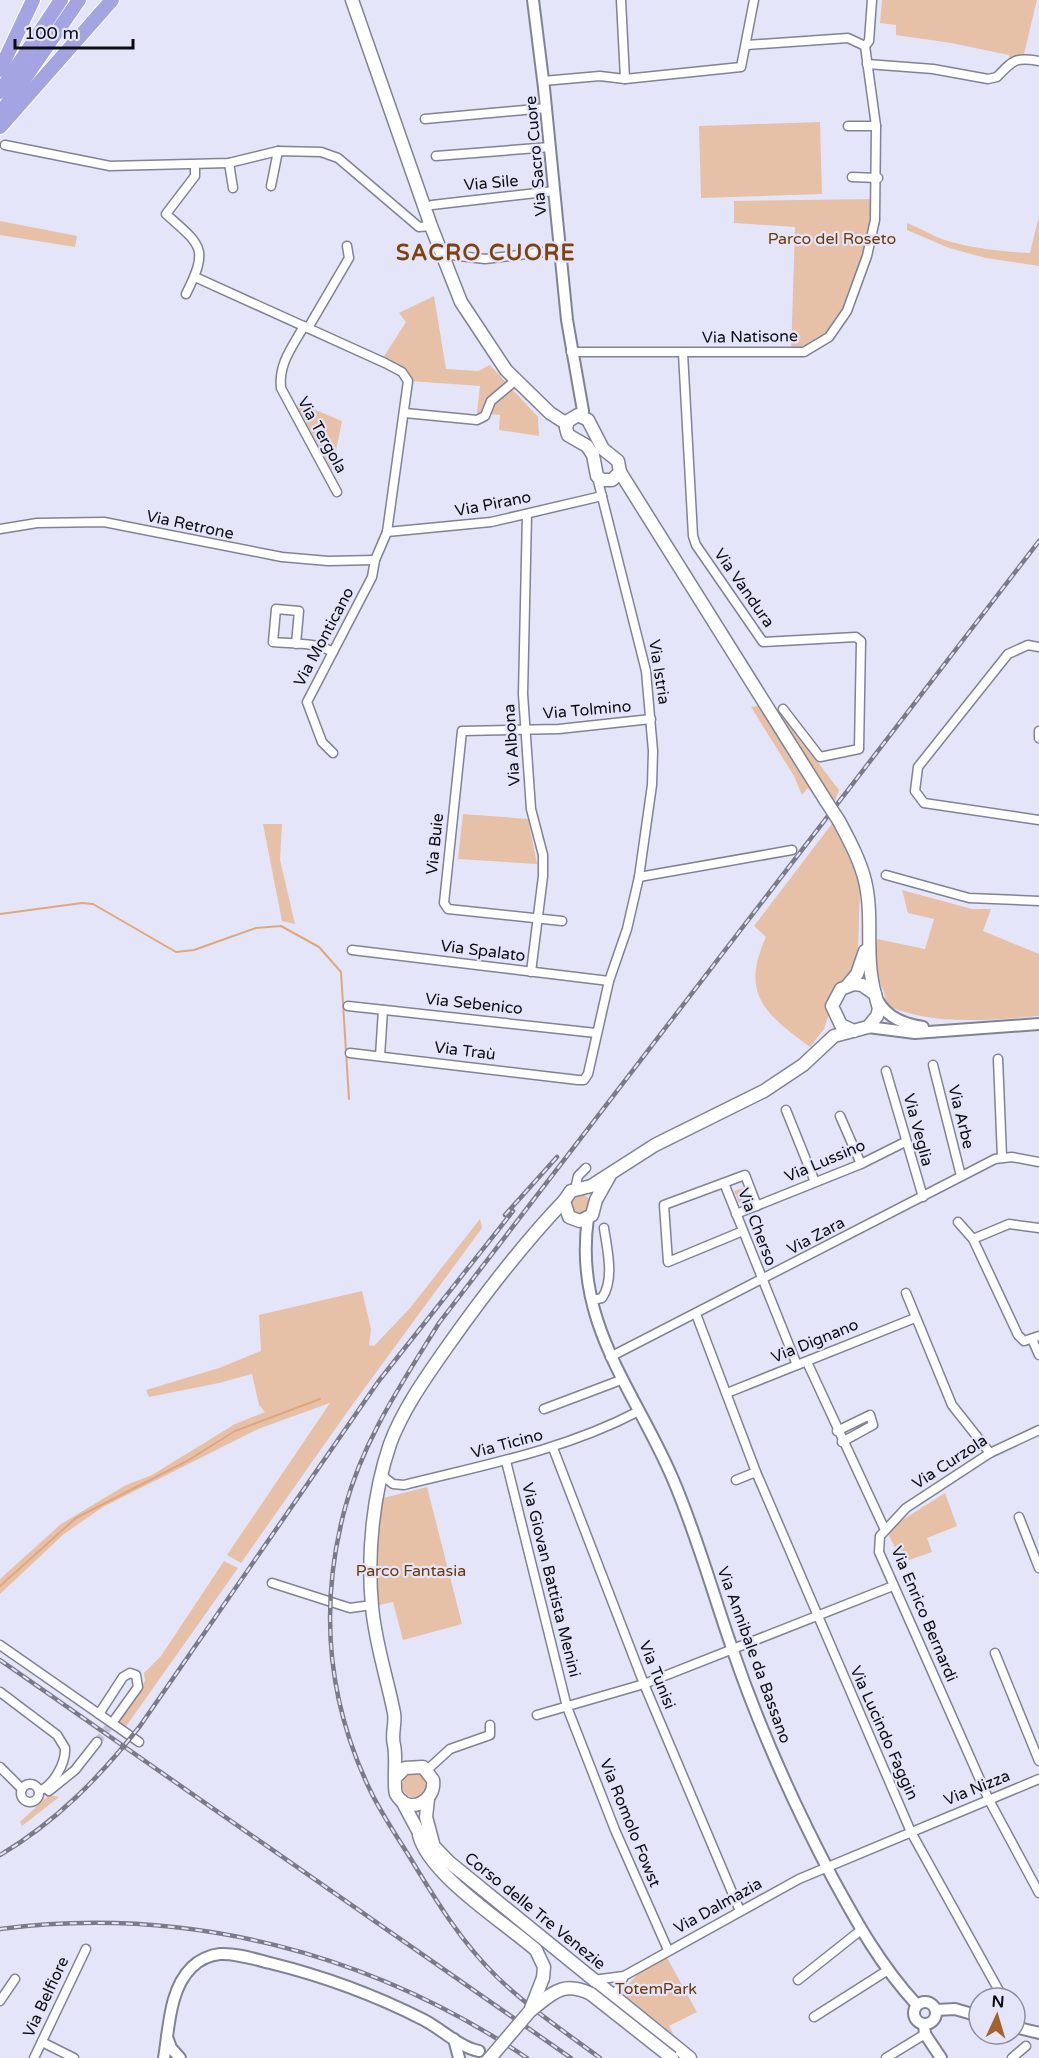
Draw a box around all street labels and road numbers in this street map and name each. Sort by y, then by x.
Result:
street label: Via Sacro Cuore [521,95,551,217]
street label: Via Sile [463,171,519,195]
street label: Via Natisone [702,326,798,348]
street label: Via Tergola [293,393,351,477]
street label: Via Pirano [453,487,533,521]
street label: Via Retrone [144,506,236,544]
street label: Via Vandura [709,545,779,631]
street label: Via Monticano [289,584,359,690]
street label: Via Istria [644,638,674,706]
street label: Via Tolmino [542,696,632,724]
street label: Via Albona [499,703,525,787]
street label: Via Buie [422,812,448,876]
street label: Via Spalato [439,936,527,966]
street label: Via Sebenico [424,989,524,1019]
street label: Via Traù [433,1037,497,1065]
street label: Via Arbe [943,1083,979,1151]
street label: Via Veglia [899,1091,937,1169]
street label: Via Lussino [782,1135,868,1187]
street label: Via Cherso [733,1185,781,1269]
street label: Via Zara [784,1213,848,1259]
street label: Via Dignano [768,1314,862,1368]
street label: Via Ticino [469,1425,545,1463]
street label: Via Curzola [909,1430,991,1494]
street label: Via Giovan Battista Menini [517,1481,585,1679]
street label: Via Enrico Bernardi [886,1543,962,1685]
street label: Via Annibale da Bassano [713,1564,795,1746]
street label: Via Tunisi [634,1638,680,1712]
street label: Via Lucindo Faggin [845,1663,923,1803]
street label: Via Romolo Fowst [595,1756,665,1890]
street label: Via Nizza [941,1766,1013,1810]
street label: Corso delle Tre Venezie [460,1848,610,1974]
street label: Via Dalmazia [670,1874,766,1938]
street label: Via Belfiore [19,1953,73,2041]

